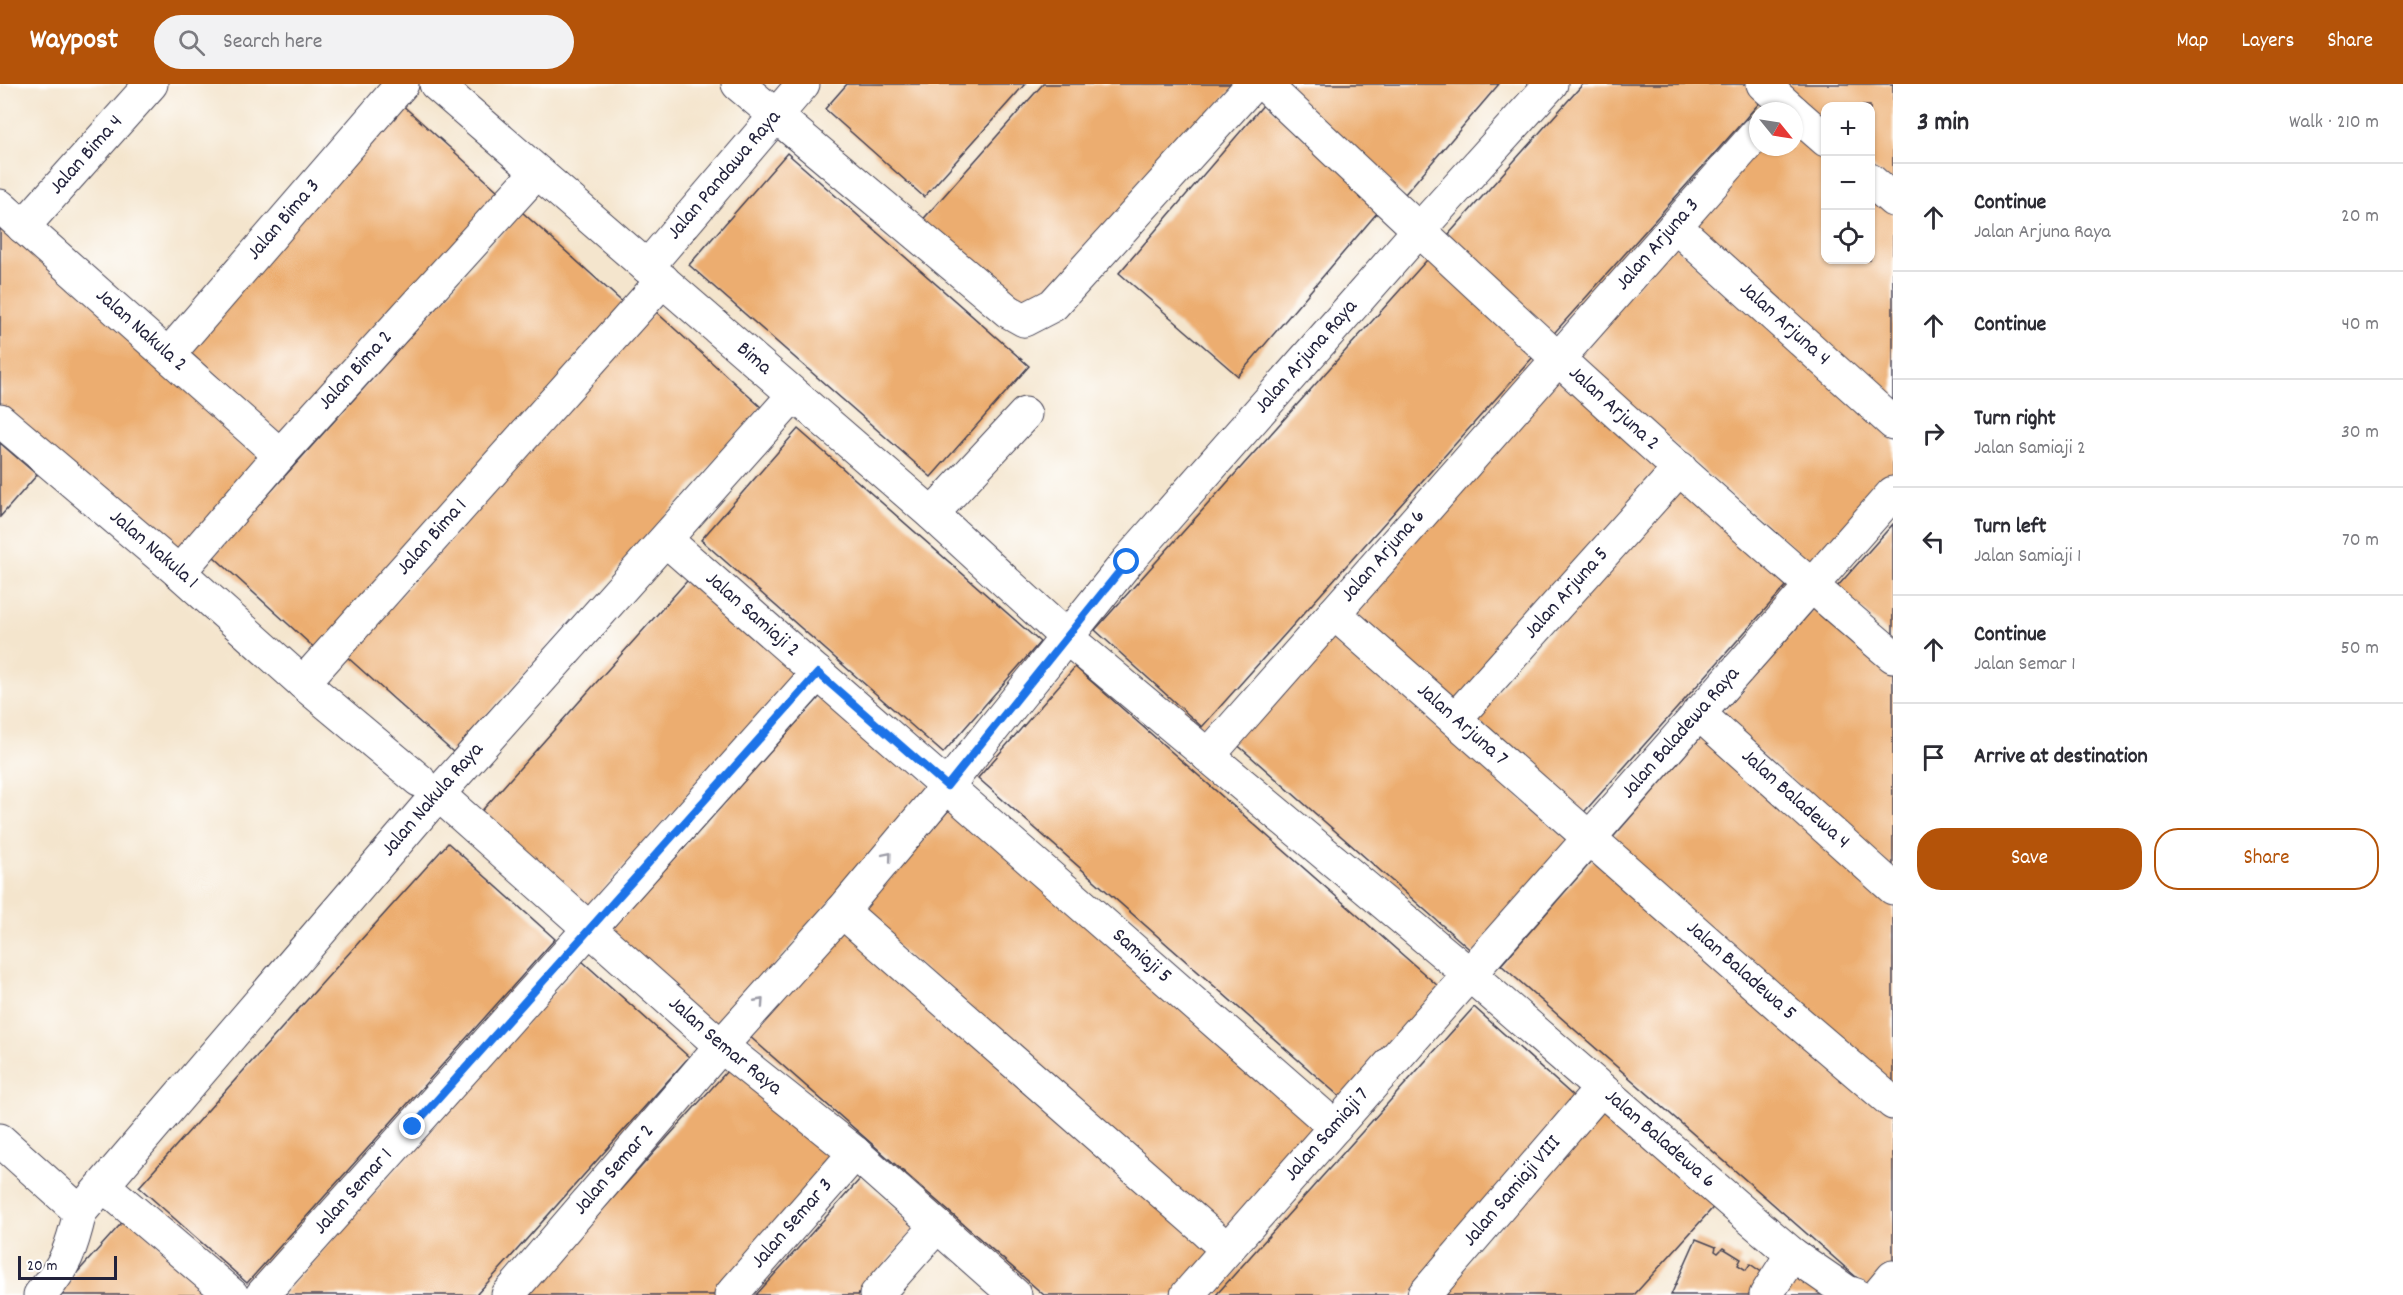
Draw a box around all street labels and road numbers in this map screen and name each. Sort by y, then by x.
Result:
street label: Jalan Pandawa Raya [661,103,790,247]
street label: Jalan Bima 4 [43,109,131,202]
street label: Jalan Bima 3 [241,173,328,268]
street label: Jalan Arjuna 3 [1609,192,1707,298]
street label: Jalan Arjuna 4 [1732,275,1836,374]
street label: Jalan Nakula 2 [88,282,193,380]
street label: Jalan Arjuna Raya [1248,293,1366,421]
street label: Jalan Bima 2 [312,324,401,418]
street label: Bima [729,335,778,384]
street label: Jalan Arjuna 2 [1561,359,1665,459]
street label: Jalan Bima 1 [390,493,475,583]
street label: Jalan Nakula 1 [102,503,204,597]
street label: Jalan Arjuna 6 [1334,503,1433,610]
street label: Jalan Arjuna 5 [1518,541,1617,647]
street label: Jalan Samiaji 2 [698,565,806,665]
street label: Jalan Baladewa Raya [1615,660,1749,806]
street label: Jalan Arjuna 7 [1409,677,1514,774]
street label: Jalan Nakula Raya [375,736,492,864]
street label: Jalan Baladewa 4 [1734,743,1856,857]
street label: Jalan Baladewa 5 [1679,914,1802,1029]
street label: Samiaji 5 [1104,922,1178,992]
street label: Jalan Semar Raya [661,990,789,1104]
street label: Jalan Samiaji 7 [1278,1082,1377,1189]
street label: Jalan Baladewa 6 [1597,1083,1722,1197]
street label: Jalan Semar 2 [567,1118,662,1222]
street label: Jalan Samiaji VIII [1456,1129,1569,1254]
street label: Jalan Semar 1 [307,1142,401,1242]
street label: Jalan Semar 3 [745,1172,841,1276]

